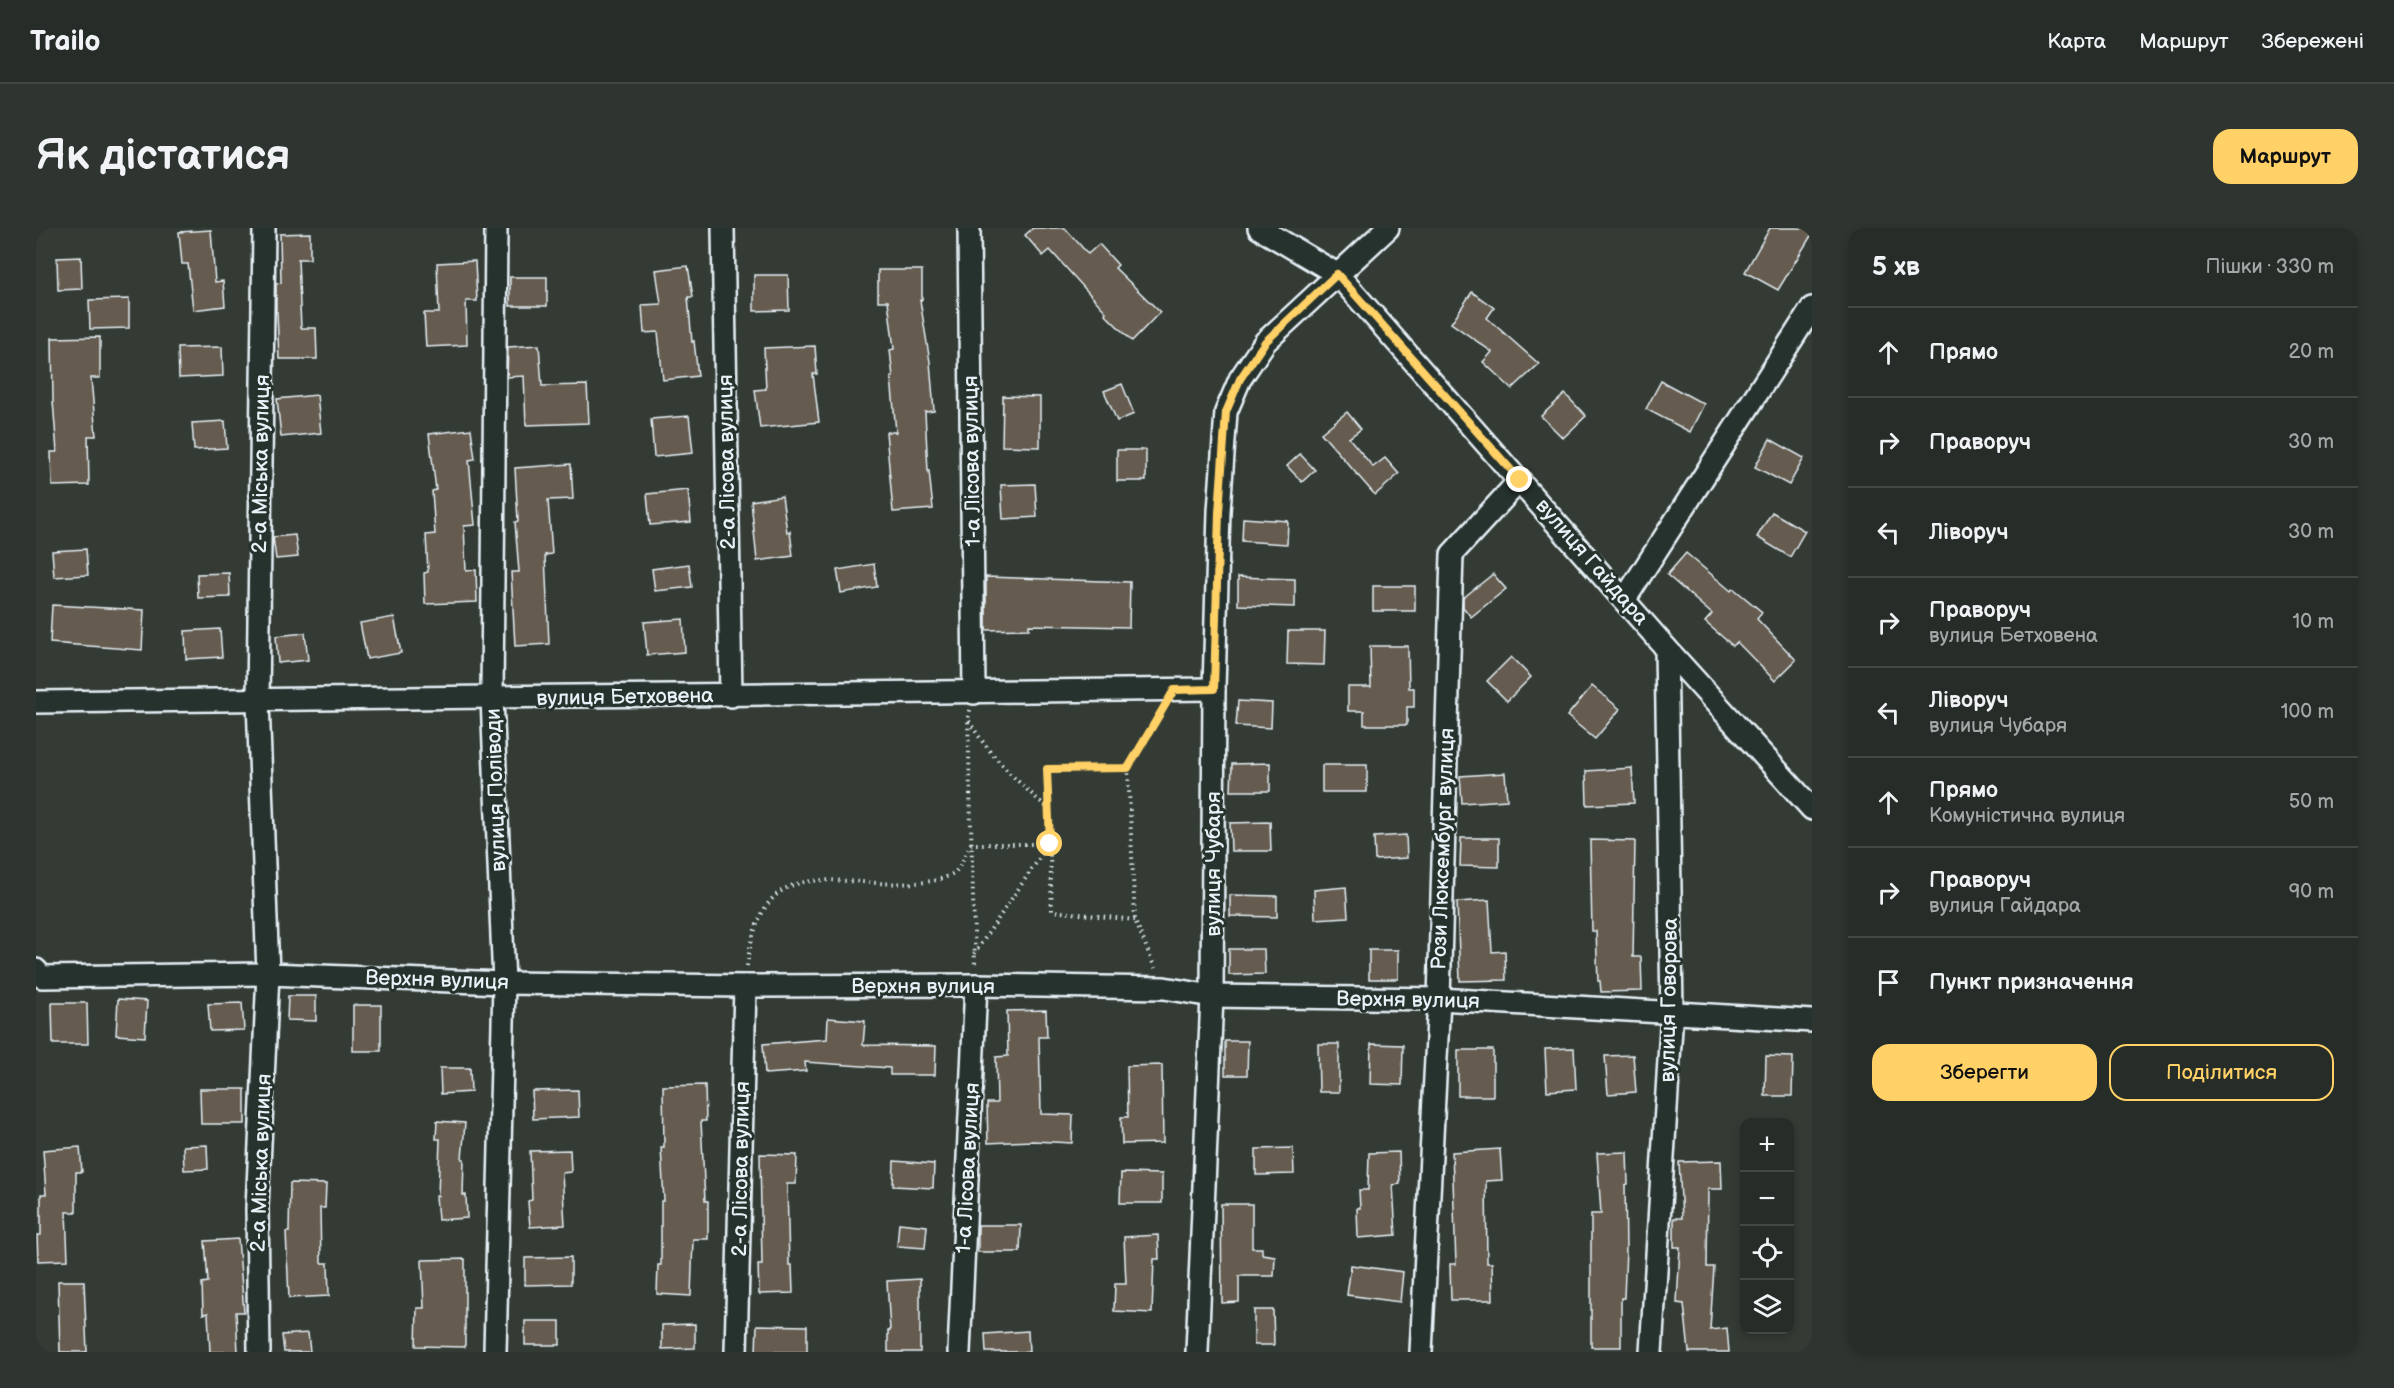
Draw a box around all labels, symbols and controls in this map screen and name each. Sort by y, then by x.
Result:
text: Trailo [30,25,101,58]
text: Карта [2047,29,2106,54]
text: Маршрут [2139,29,2229,54]
text: Збережені [2262,29,2364,54]
button: Маршрут [2213,129,2358,184]
text: Як дістатися [36,131,290,182]
text: 5 хв [1872,252,1920,283]
text: Пішки · 330 m [2206,255,2334,279]
icon: ahead [1872,336,1905,369]
text: Прямо [1929,339,1998,366]
text: 20 m [2289,340,2334,364]
street label: 2-а Міська вулиця [247,374,275,554]
street label: 2-а Лісова вулиця [713,374,741,550]
street label: 1-а Лісова вулиця [958,375,986,547]
icon: right [1872,426,1905,459]
text: Праворуч [1929,429,2031,456]
text: 30 m [2288,430,2334,454]
route end [1506,466,1532,492]
street label: вулиця Гайдара [1530,494,1654,631]
icon: left [1872,516,1905,549]
text: Ліворуч [1929,519,2009,546]
text: 30 m [2288,520,2334,544]
text: Праворуч [1929,597,2031,624]
icon: right [1872,606,1905,639]
text: 10 m [2293,610,2334,634]
text: вулиця Бетховена [1929,624,2098,648]
street label: вулиця Бетховена [536,683,714,711]
text: Ліворуч [1929,687,2009,714]
icon: left [1872,696,1905,729]
text: 100 m [2281,700,2334,724]
street label: вулиця Поліводи [481,708,511,872]
text: вулиця Чубаря [1929,714,2067,738]
street label: Рози Люксембург вулиця [1426,727,1460,971]
text: Прямо [1929,777,1998,804]
icon: ahead [1872,786,1905,819]
text: 50 m [2289,790,2334,814]
street label: вулиця Чубаря [1201,791,1226,937]
text: Комуністична вулиця [1929,804,2125,828]
route start [1036,830,1062,856]
text: Праворуч [1929,867,2031,894]
icon: right [1872,876,1905,909]
text: 90 m [2289,880,2334,904]
text: вулиця Гайдара [1929,894,2081,918]
street label: вулиця Говорова [1655,917,1683,1083]
street label: Верхня вулиця [365,965,509,995]
icon: arrive [1872,966,1905,999]
text: Пункт призначення [1929,969,2134,996]
street label: Верхня вулиця [851,974,995,999]
street label: Верхня вулиця [1336,986,1480,1014]
button: Зберегти [1872,1044,2097,1101]
button: Поділитися [2109,1044,2334,1101]
street label: 2-а Міська вулиця [245,1073,277,1253]
street label: 2-а Лісова вулиця [727,1081,755,1257]
street label: 1-а Лісова вулиця [951,1082,985,1254]
map controls [1740,1118,1794,1334]
button: + [1740,1118,1794,1172]
button: − [1740,1172,1794,1226]
button: locate [1740,1226,1794,1280]
button: layers [1740,1280,1794,1334]

